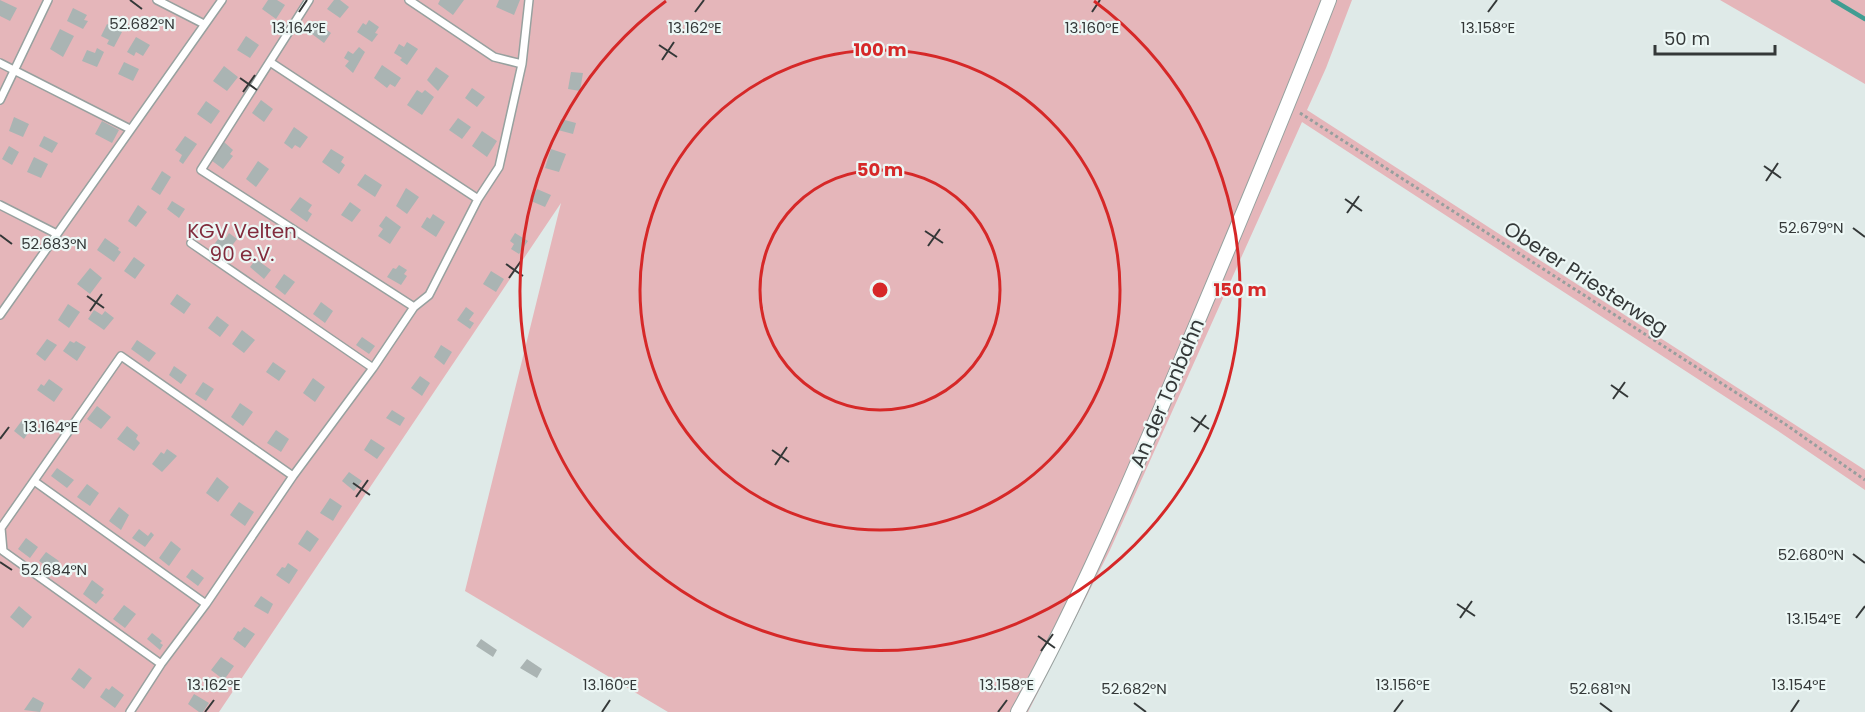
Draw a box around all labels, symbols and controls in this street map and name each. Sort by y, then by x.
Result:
text: 52.682°N [109,13,175,34]
text: 13.164°E [272,17,326,38]
text: 13.162°E [668,17,722,38]
text: 13.160°E [1065,17,1119,38]
text: 13.158°E [1461,17,1515,38]
scale bar [1655,18,1775,56]
text: 50 m [1664,26,1710,51]
text: 100 m [853,37,907,62]
text: 50 m [857,157,903,182]
street label: Oberer Priesterweg [1498,214,1674,342]
park label: KGV Velten 90 e.V. [187,217,297,268]
text: 52.679°N [1778,217,1844,238]
text: 52.683°N [21,233,87,254]
text: 150 m [1213,277,1267,302]
centre of rings [870,280,890,300]
street label: An der Tonbahn [1123,314,1211,472]
text: 13.164°E [24,416,78,437]
text: 52.680°N [1778,544,1844,565]
text: 52.684°N [21,559,87,580]
text: 13.154°E [1787,608,1841,629]
text: 13.162°E [187,674,241,695]
text: 13.160°E [583,674,637,695]
text: 13.158°E [980,674,1034,695]
text: 13.156°E [1376,674,1430,695]
text: 13.154°E [1772,674,1826,695]
text: 52.682°N [1101,678,1167,699]
text: 52.681°N [1569,678,1631,699]

